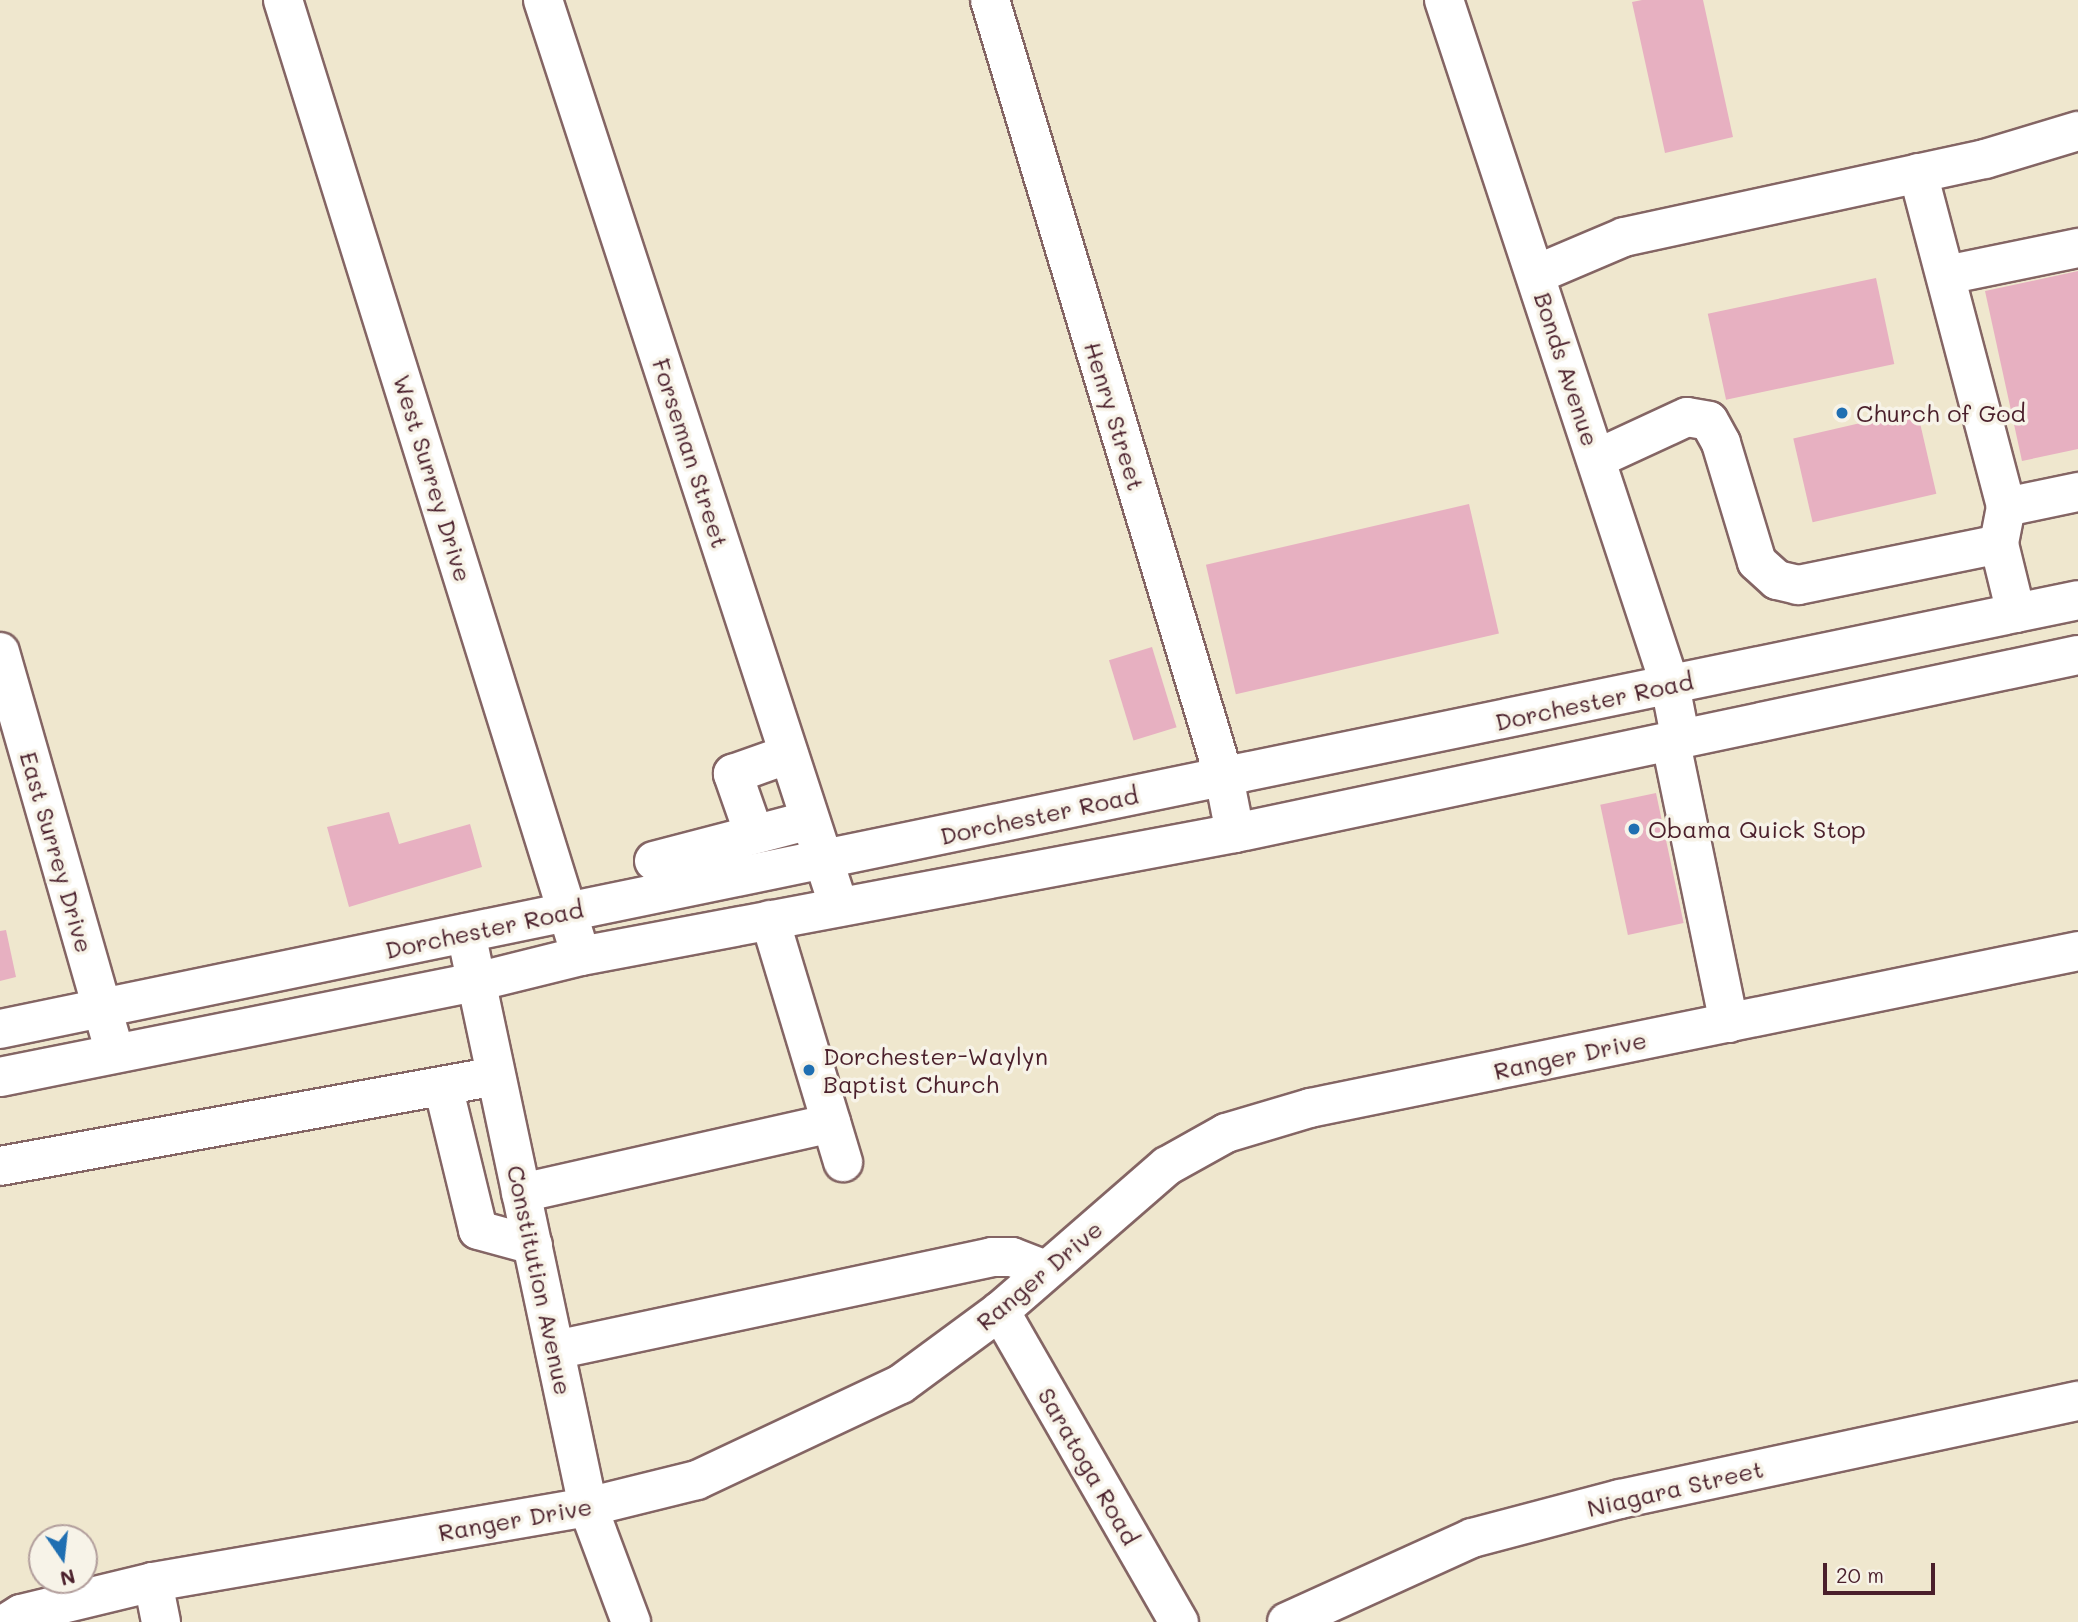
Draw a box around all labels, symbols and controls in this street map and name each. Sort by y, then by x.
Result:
street label: Bonds Avenue [1529,288,1605,450]
street label: Henry Street [1079,338,1151,494]
street label: Forseman Street [647,355,735,551]
street label: West Surrey Drive [388,371,478,585]
place label: Church of God [1856,399,2026,427]
marker: Church of God [1834,405,1850,421]
street label: Dorchester Road [1492,666,1696,736]
street label: East Surrey Drive [15,748,99,956]
street label: Dorchester Road [937,780,1141,850]
place label: Obama Quick Stop [1648,815,1866,843]
marker: Obama Quick Stop [1626,821,1642,837]
street label: Dorchester Road [382,894,586,964]
street label: Ranger Drive [1491,1025,1649,1085]
place label: Dorchester-Waylyn Baptist Church [823,1042,1048,1098]
marker: Dorchester-Waylyn Baptist Church [801,1062,817,1078]
street label: Constitution Avenue [502,1163,578,1397]
street label: Ranger Drive [970,1214,1108,1336]
street label: Saratoga Road [1032,1382,1146,1550]
street label: Niagara Street [1584,1454,1766,1522]
street label: Ranger Drive [436,1491,594,1547]
north arrow [28,1524,98,1594]
scale bar [1826,1548,1938,1592]
text: 20 m [1836,1561,1884,1588]
text: N [58,1564,78,1592]

